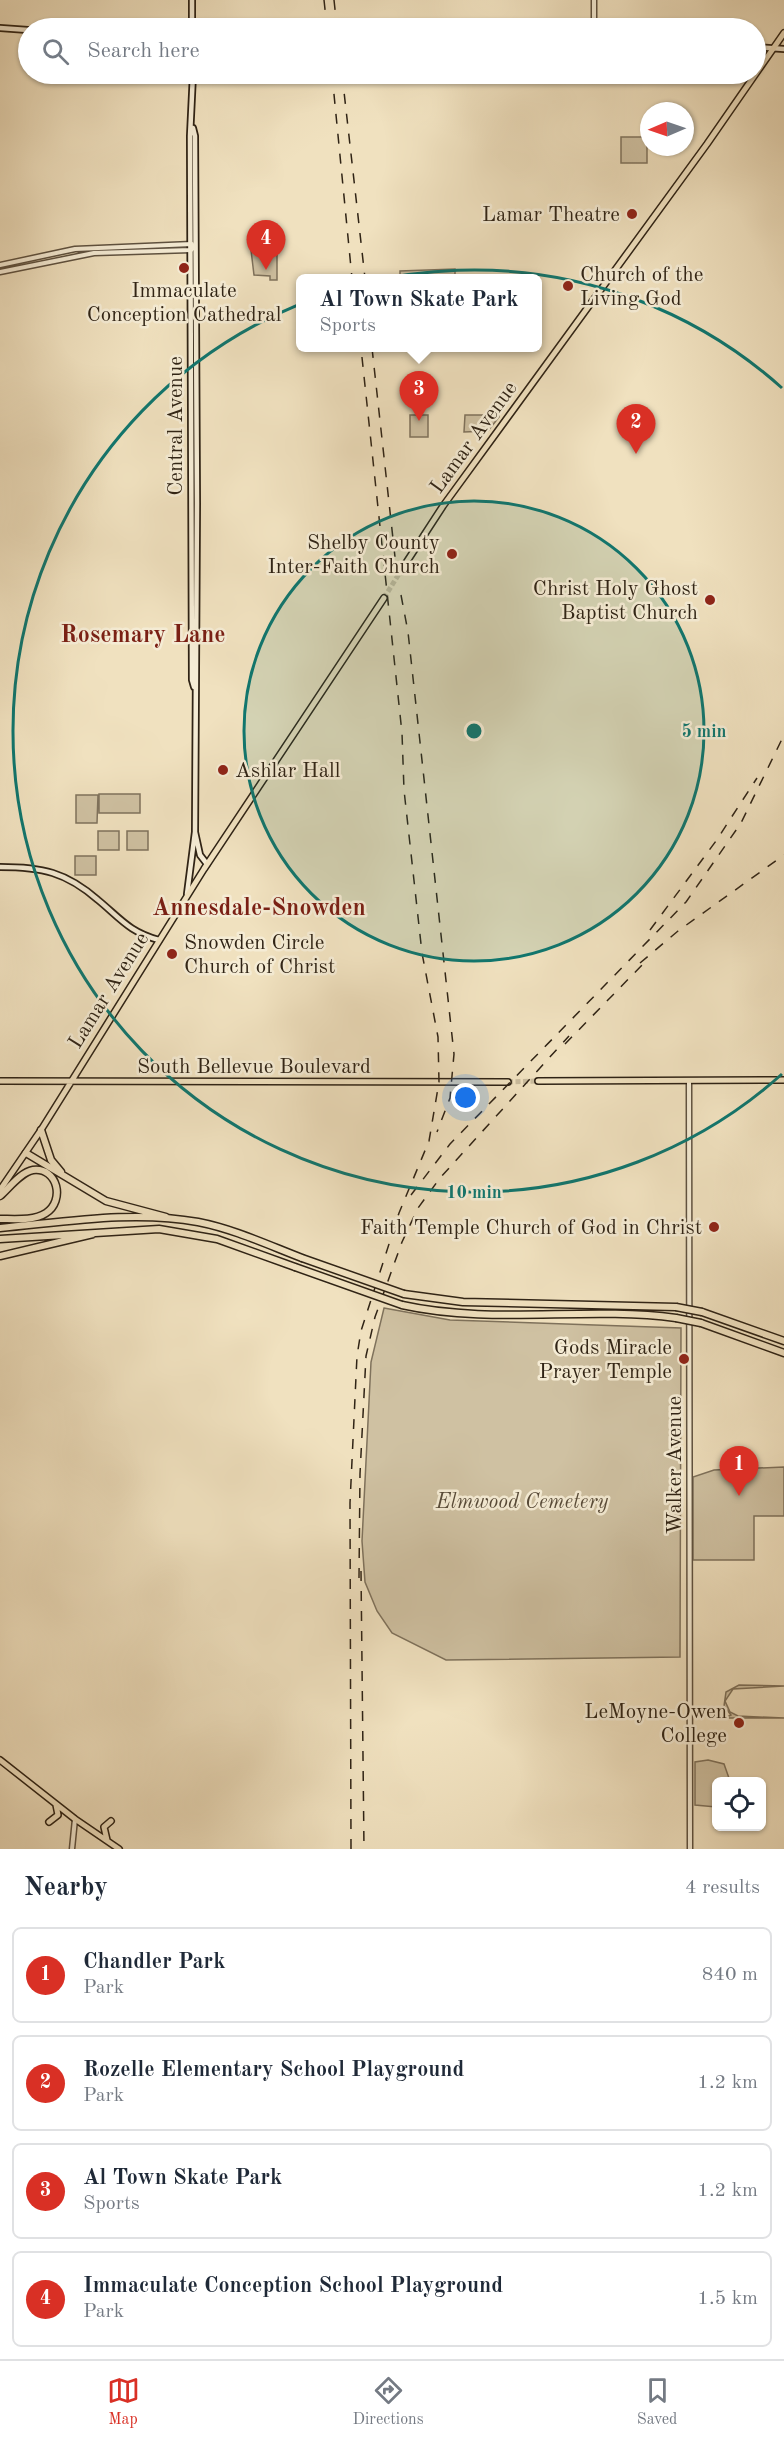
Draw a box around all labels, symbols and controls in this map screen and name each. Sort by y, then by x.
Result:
search box [18,18,766,84]
icon: search [39,35,72,68]
text: Search here [87,40,200,62]
north arrow [640,102,694,156]
place label: Lamar Theatre [482,205,620,226]
marker: Lamar Theatre [625,207,639,221]
pin: 4 [246,220,286,270]
marker: Immaculate Conception Cathedral [177,261,191,275]
place label: Church of the Living God [580,265,703,310]
popup [296,274,542,352]
marker: Church of the Living God [561,279,575,293]
place label: Immaculate Conception Cathedral [87,281,282,326]
text: Al Town Skate Park [319,289,519,311]
text: Sports [319,316,376,336]
street label: Central Avenue [166,356,187,496]
pin: 3 [400,372,438,421]
street label: Lamar Avenue [427,378,522,498]
pin: 2 [616,404,656,454]
place label: Shelby County Inter-Faith Church [268,533,440,578]
marker: Shelby County Inter-Faith Church [445,547,459,561]
place label: Christ Holy Ghost Baptist Church [533,579,698,624]
marker: Christ Holy Ghost Baptist Church [703,593,717,607]
district label: Rosemary Lane [60,624,226,648]
centre of rings [464,721,484,741]
text: 5 min [681,723,727,741]
place label: Ashlar Hall [235,761,341,782]
marker: Ashlar Hall [216,763,230,777]
district label: Annesdale-Snowden [152,897,366,921]
street label: Lamar Avenue [65,929,153,1053]
place label: Snowden Circle Church of Christ [184,933,335,978]
marker: Snowden Circle Church of Christ [165,947,179,961]
street label: South Bellevue Boulevard [137,1057,371,1078]
your location [451,1083,480,1112]
text: 10 min [446,1184,502,1202]
place label: Faith Temple Church of God in Christ [360,1218,702,1239]
marker: Faith Temple Church of God in Christ [707,1220,721,1234]
place label: Gods Miracle Prayer Temple [539,1338,672,1383]
marker: Gods Miracle Prayer Temple [677,1352,691,1366]
street label: Walker Avenue [665,1396,686,1534]
pin: 1 [720,1446,758,1496]
park label: Elmwood Cemetery [435,1492,608,1513]
place label: LeMoyne-Owen College [584,1702,727,1747]
marker: LeMoyne-Owen College [732,1716,746,1730]
map controls [712,1777,766,1831]
button: locate [712,1777,766,1831]
text: Nearby [24,1875,108,1901]
text: 4 results [685,1878,760,1898]
text: Chandler Park [83,1951,225,1973]
text: 1 [40,1965,51,1985]
text: 840 m [702,1965,758,1985]
text: Park [83,1978,124,1998]
text: Rozelle Elementary School Playground [83,2059,464,2081]
text: 2 [40,2073,51,2093]
text: 1.2 km [697,2073,758,2093]
text: Park [83,2086,124,2106]
text: Al Town Skate Park [83,2167,282,2189]
text: 3 [40,2181,51,2201]
text: 1.2 km [697,2181,758,2201]
text: Sports [83,2194,140,2214]
text: Immaculate Conception School Playground [83,2275,503,2297]
text: 4 [40,2289,51,2309]
text: 1.5 km [697,2289,758,2309]
text: Park [83,2302,124,2322]
tab: Map [107,2374,140,2430]
tab: Directions [353,2374,424,2430]
tab: Saved [637,2374,677,2430]

